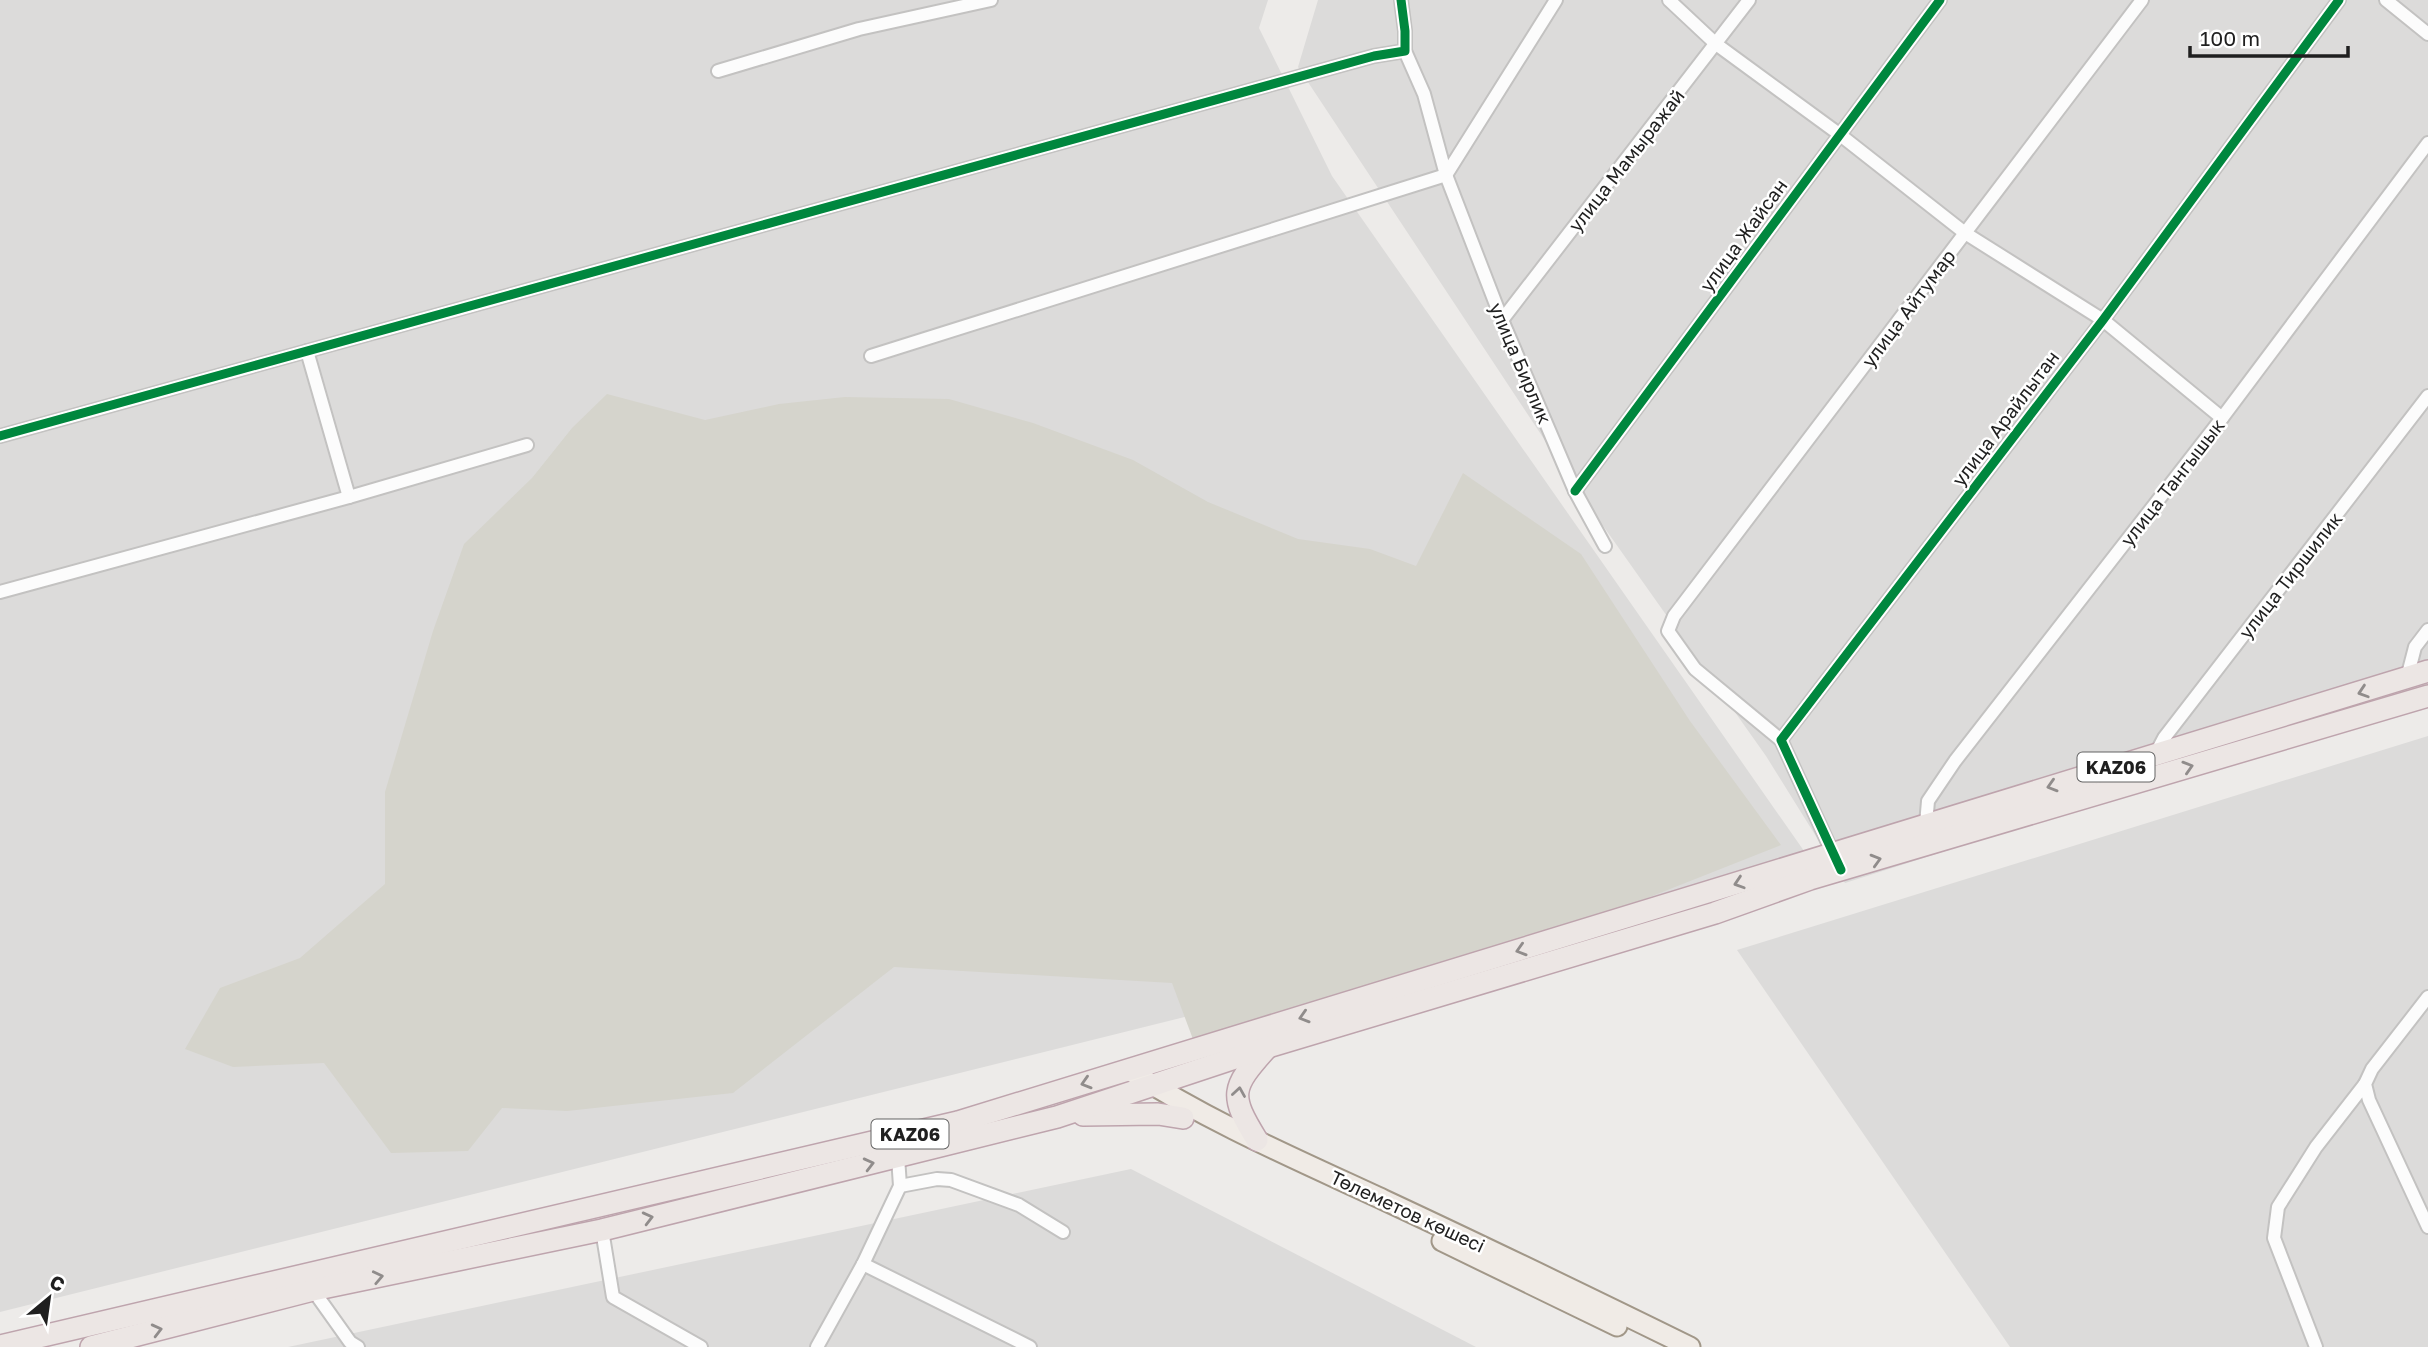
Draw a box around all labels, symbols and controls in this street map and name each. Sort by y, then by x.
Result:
scale bar [2190,14,2348,58]
text: 100 m [2200,25,2260,51]
street label: улица Мамыражай [1563,84,1689,236]
street label: улица Жайсан [1694,174,1792,296]
street label: улица Айтумар [1856,245,1960,371]
street label: улица Бирлик [1485,299,1557,427]
street label: улица Арайлытан [1947,346,2063,490]
street label: улица Тангышык [2115,414,2229,550]
street label: улица Тиршилик [2233,507,2347,643]
one-way arrow [2357,683,2369,698]
road number: KАZ06 [2078,752,2154,782]
one-way arrow [2182,761,2194,776]
one-way arrow [2046,778,2058,793]
one-way arrow [1870,854,1882,869]
one-way arrow [1733,875,1745,889]
one-way arrow [1516,942,1528,957]
one-way arrow [1298,1008,1310,1023]
one-way arrow [1081,1075,1093,1090]
one-way arrow [1231,1086,1246,1097]
road number: KАZ06 [872,1120,948,1148]
one-way arrow [863,1158,875,1172]
street label: Төлеметов көшесі [1327,1165,1489,1257]
one-way arrow [642,1212,654,1226]
north arrow [14,1263,84,1333]
text: С [46,1269,69,1296]
one-way arrow [372,1270,384,1285]
one-way arrow [151,1324,163,1338]

